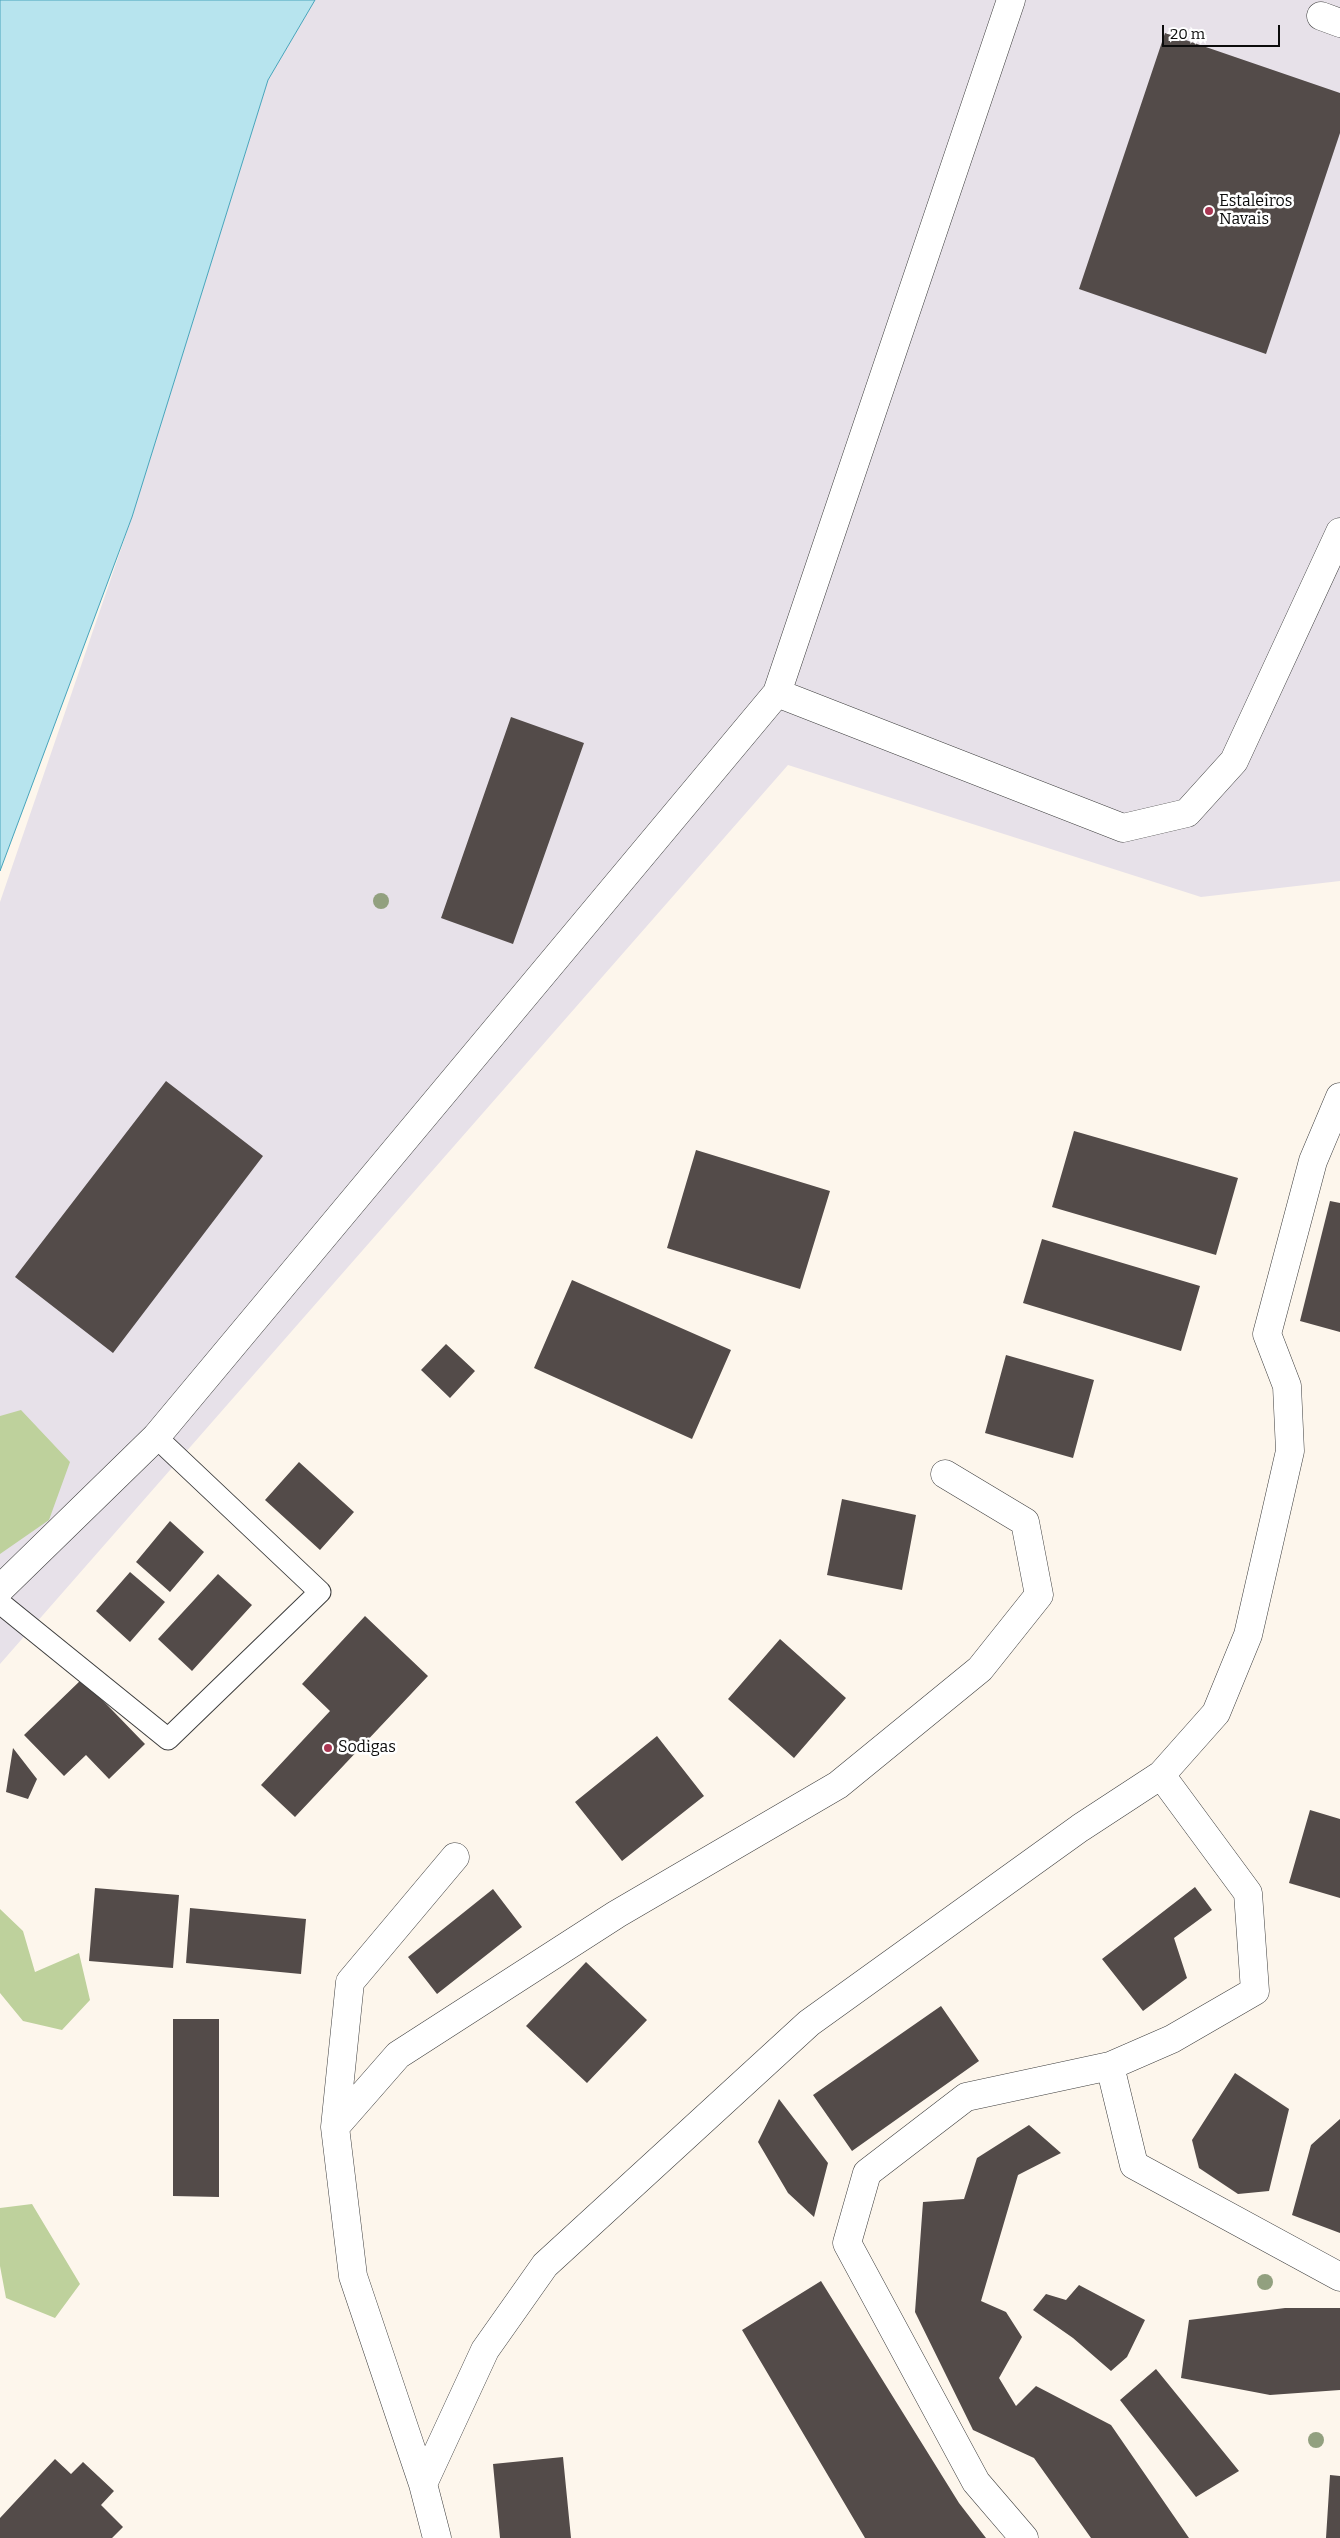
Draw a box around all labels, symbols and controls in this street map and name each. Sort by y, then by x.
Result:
scale bar [1165,15,1282,47]
text: 20 m [1170,25,1205,43]
place label: Estaleiros Navais [1219,192,1292,230]
marker: Estaleiros Navais [1203,205,1215,217]
place label: Sodigas [338,1738,396,1758]
marker: Sodigas [322,1742,334,1754]

